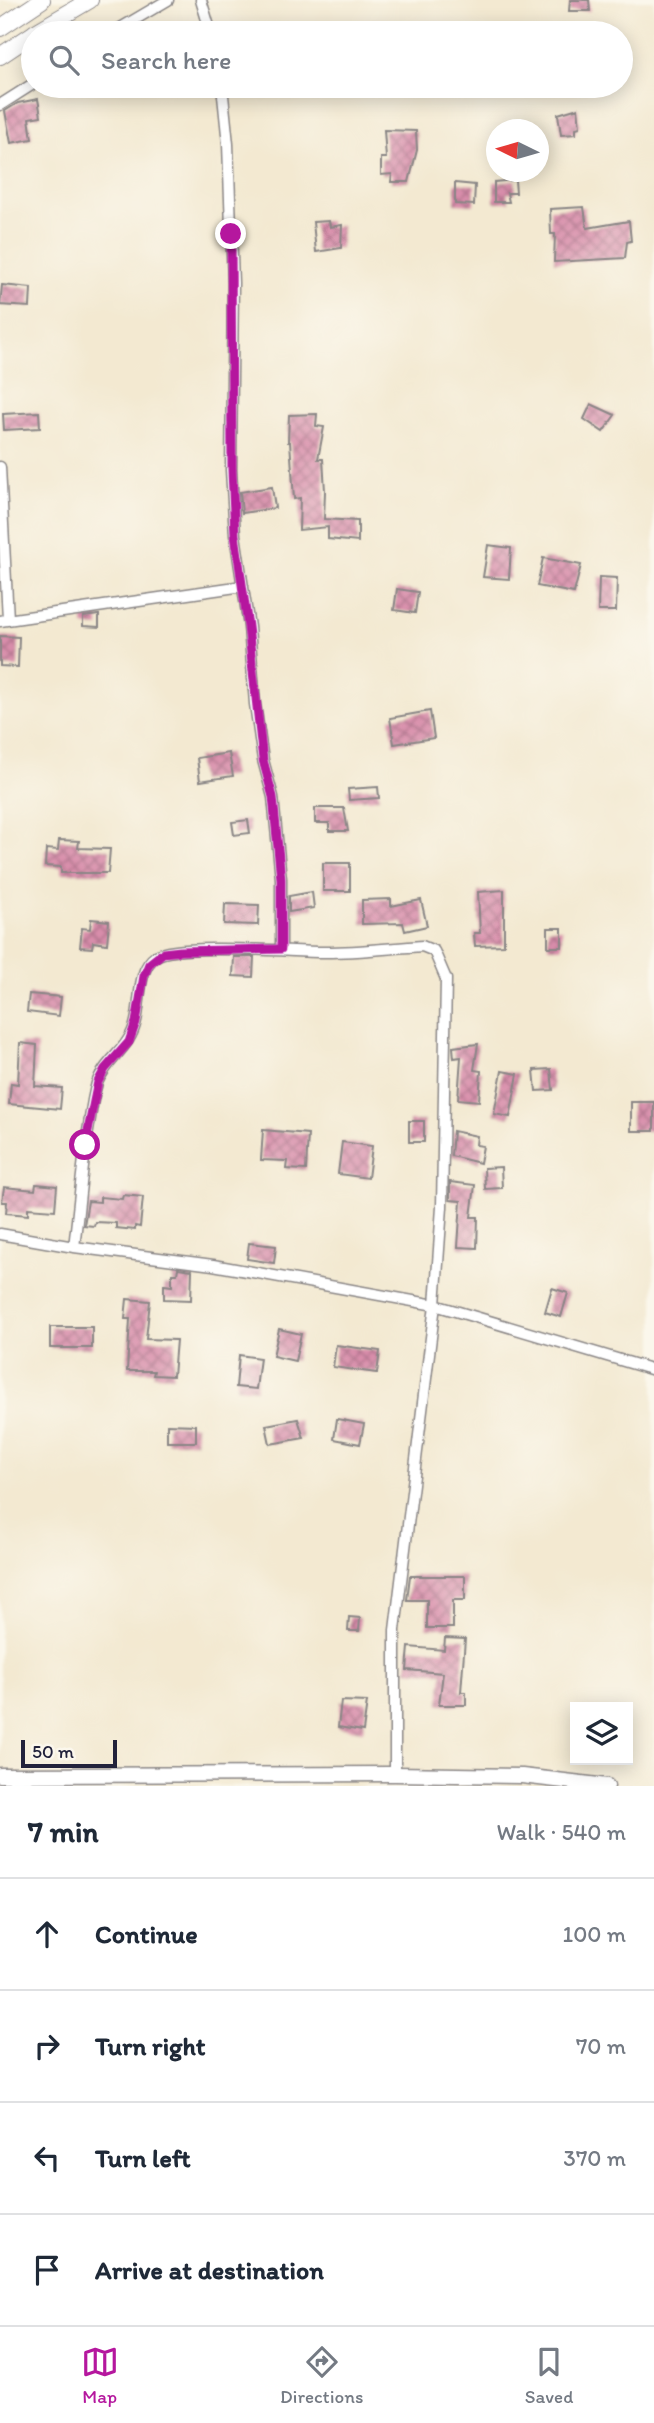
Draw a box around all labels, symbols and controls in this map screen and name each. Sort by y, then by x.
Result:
search box [21,21,633,98]
icon: search [45,41,83,79]
text: Search here [101,44,231,76]
north arrow [486,119,549,182]
route end [215,218,246,249]
route start [69,1129,100,1160]
map controls [570,1702,633,1765]
button: layers [570,1702,633,1765]
scale bar [21,1737,117,1769]
text: 50 m [32,1740,74,1763]
text: 7 min [28,1813,99,1850]
text: Walk · 540 m [496,1818,626,1846]
icon: ahead [28,1915,66,1953]
text: Continue [95,1918,198,1950]
text: 100 m [562,1920,626,1948]
icon: right [28,2027,66,2065]
text: Turn right [95,2030,206,2062]
text: 70 m [576,2032,626,2060]
icon: left [28,2139,66,2177]
text: Turn left [95,2142,191,2174]
text: 370 m [563,2144,626,2172]
icon: arrive [28,2251,66,2289]
text: Arrive at destination [95,2254,324,2286]
tab: Map [81,2343,119,2408]
tab: Directions [280,2343,364,2408]
tab: Saved [525,2343,573,2408]

